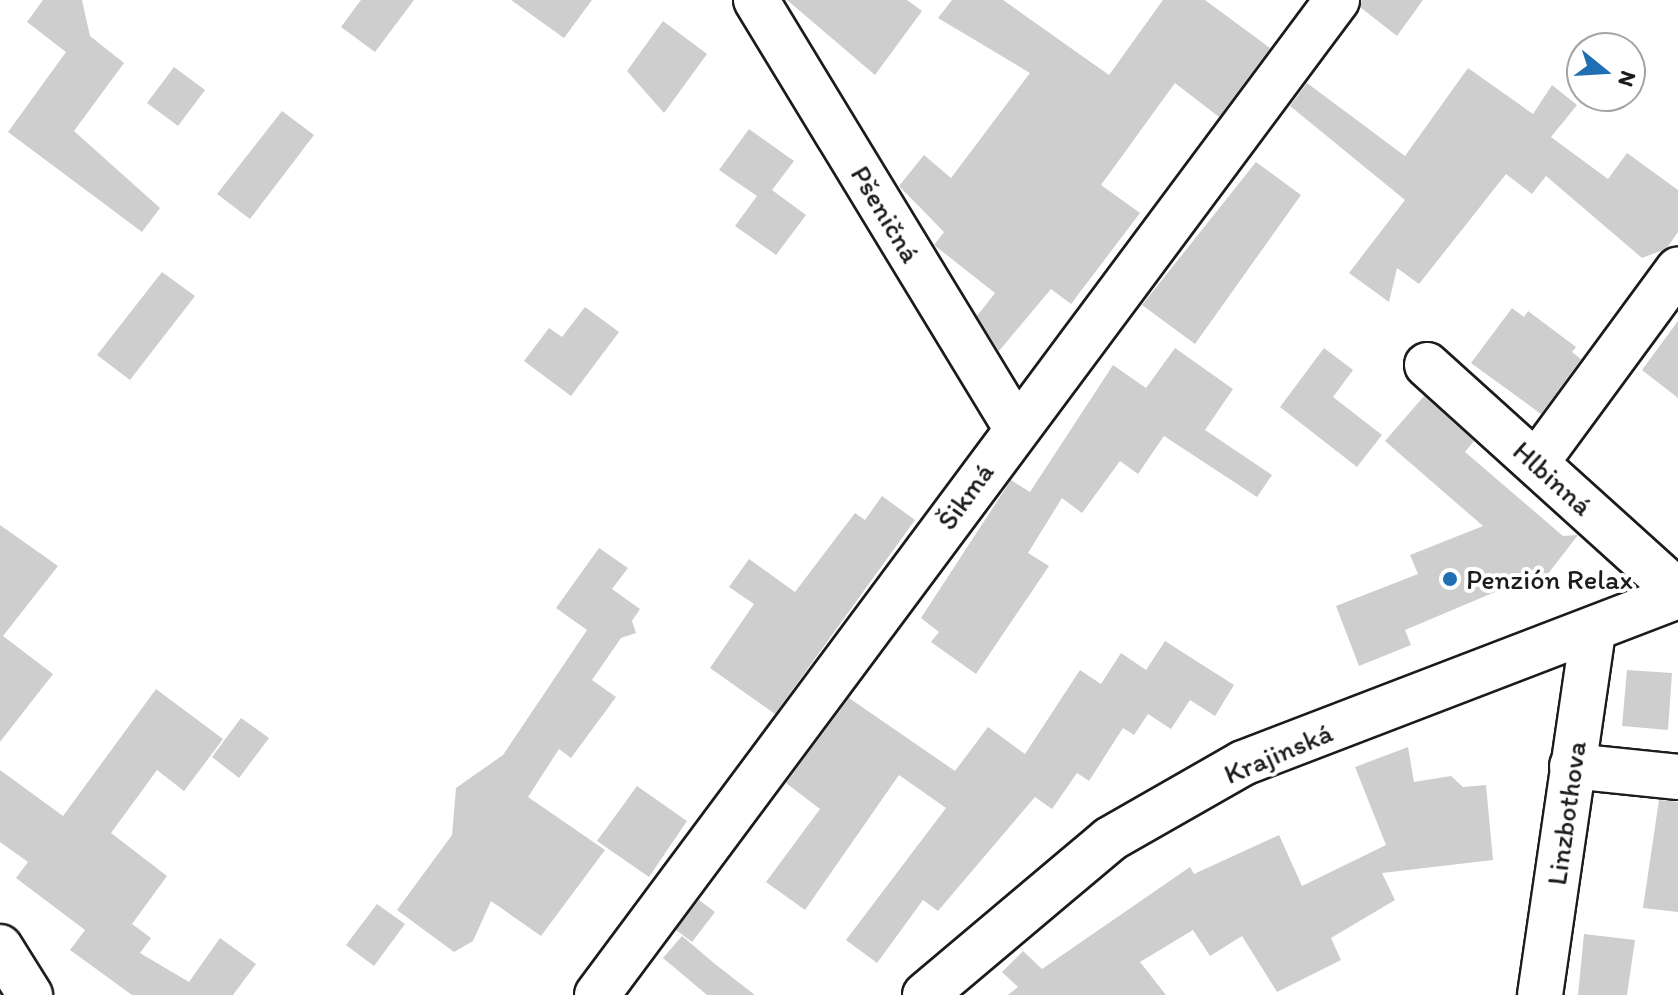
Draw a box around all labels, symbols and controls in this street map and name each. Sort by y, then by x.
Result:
north arrow [1566,32,1646,112]
text: N [1612,68,1643,90]
street label: Pšeničná [844,159,928,269]
street label: Hlbinná [1506,434,1600,522]
street label: Šikmá [929,456,1001,536]
place label: Penzión Relax [1466,562,1632,596]
marker: Penzión Relax [1441,570,1459,588]
street label: Krajinská [1219,715,1337,791]
street label: Linzbothova [1539,739,1593,887]

